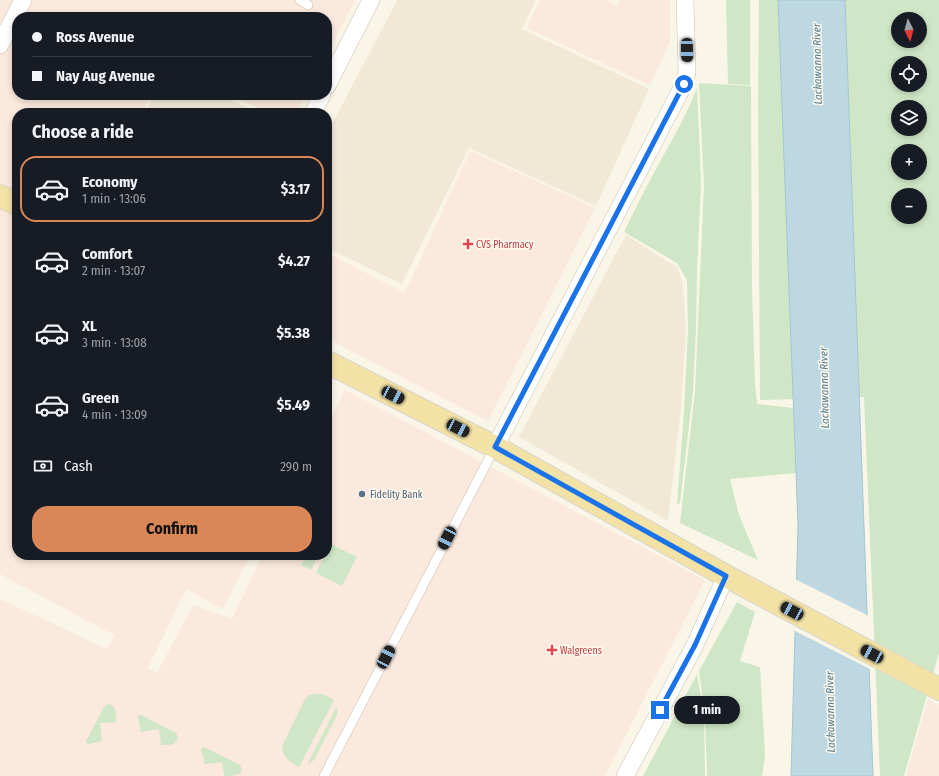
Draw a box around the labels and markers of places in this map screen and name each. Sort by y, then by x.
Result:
marker: CVS Pharmacy [463,239,473,249]
place label: CVS Pharmacy [476,239,534,251]
marker: Fidelity Bank [357,489,367,499]
place label: Fidelity Bank [370,489,423,501]
marker: Walgreens [547,645,557,655]
place label: Walgreens [560,645,602,657]

